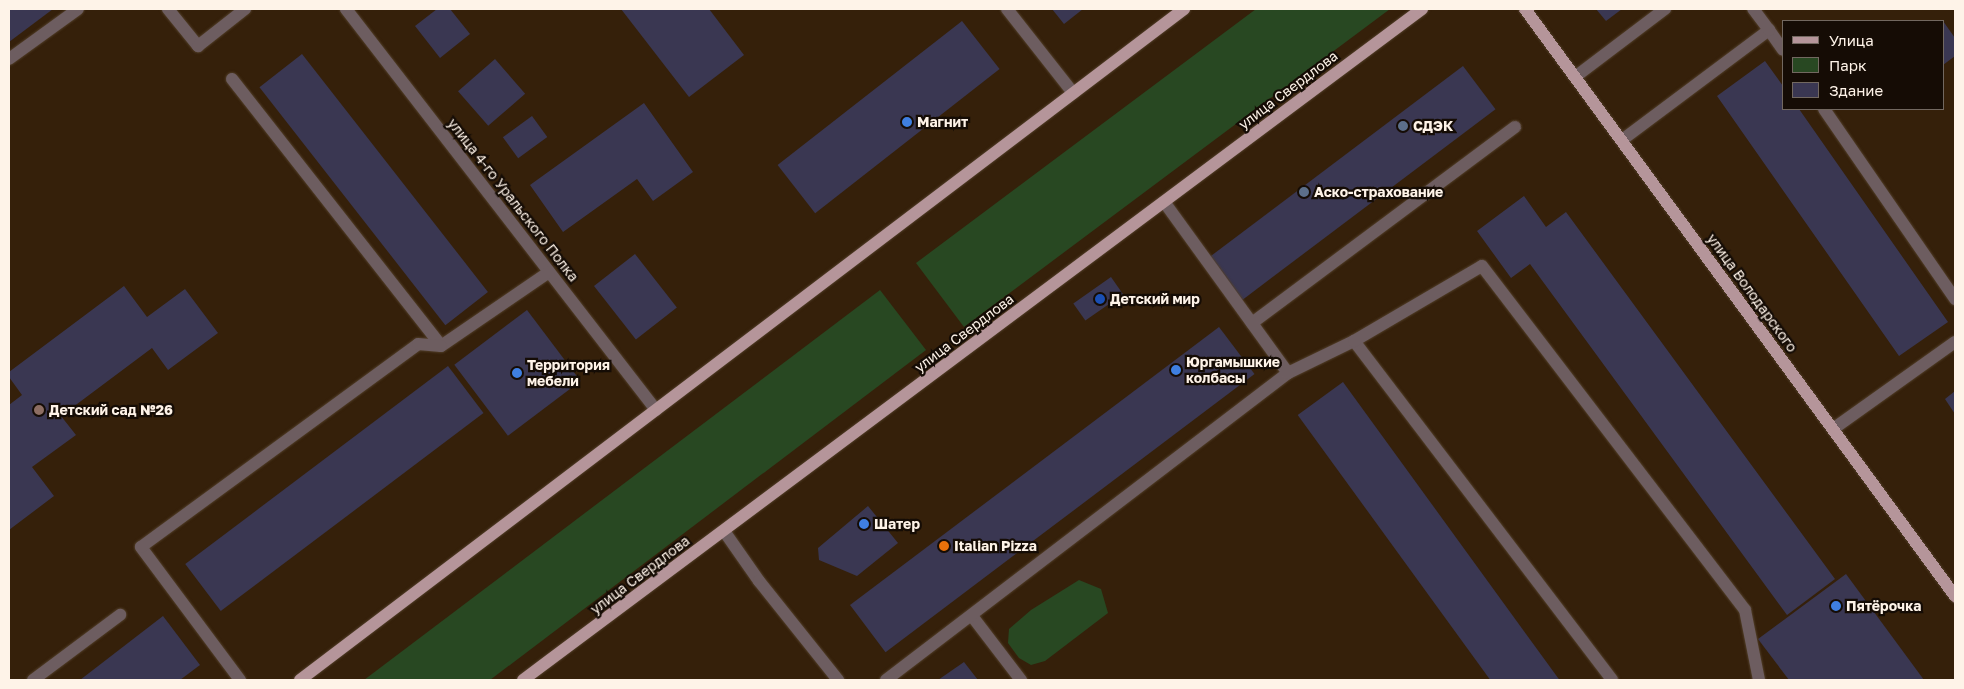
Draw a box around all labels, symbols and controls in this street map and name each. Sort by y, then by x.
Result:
legend [1782,20,1944,110]
text: Улица [1829,31,1874,49]
street label: улица Свердлова [1235,47,1341,133]
text: Парк [1829,56,1867,74]
text: Здание [1829,81,1883,99]
place label: Магнит [917,114,968,130]
street label: улица 4-го Уральского Полка [444,115,582,285]
marker: Магнит [901,116,913,128]
place label: СДЭК [1413,118,1453,134]
marker: СДЭК [1397,120,1409,132]
place label: Аско-страхование [1314,184,1443,200]
marker: Аско-страхование [1298,186,1310,198]
street label: улица Володарского [1703,231,1801,355]
street label: улица Свердлова [911,290,1017,376]
place label: Детский мир [1110,291,1200,307]
marker: Детский мир [1094,293,1106,305]
place label: Юргамышкие колбасы [1186,354,1280,387]
place label: Территория мебели [527,357,610,390]
marker: Юргамышкие колбасы [1170,364,1182,376]
marker: Территория мебели [511,367,523,379]
place label: Детский сад №26 [49,402,173,418]
marker: Детский сад №26 [33,404,45,416]
place label: Шатер [874,516,920,532]
marker: Шатер [858,518,870,530]
street label: улица Свердлова [587,532,693,618]
place label: Italian Pizza [954,538,1037,554]
marker: Italian Pizza [938,540,950,552]
place label: Пятёрочка [1846,598,1921,614]
marker: Пятёрочка [1830,600,1842,612]

